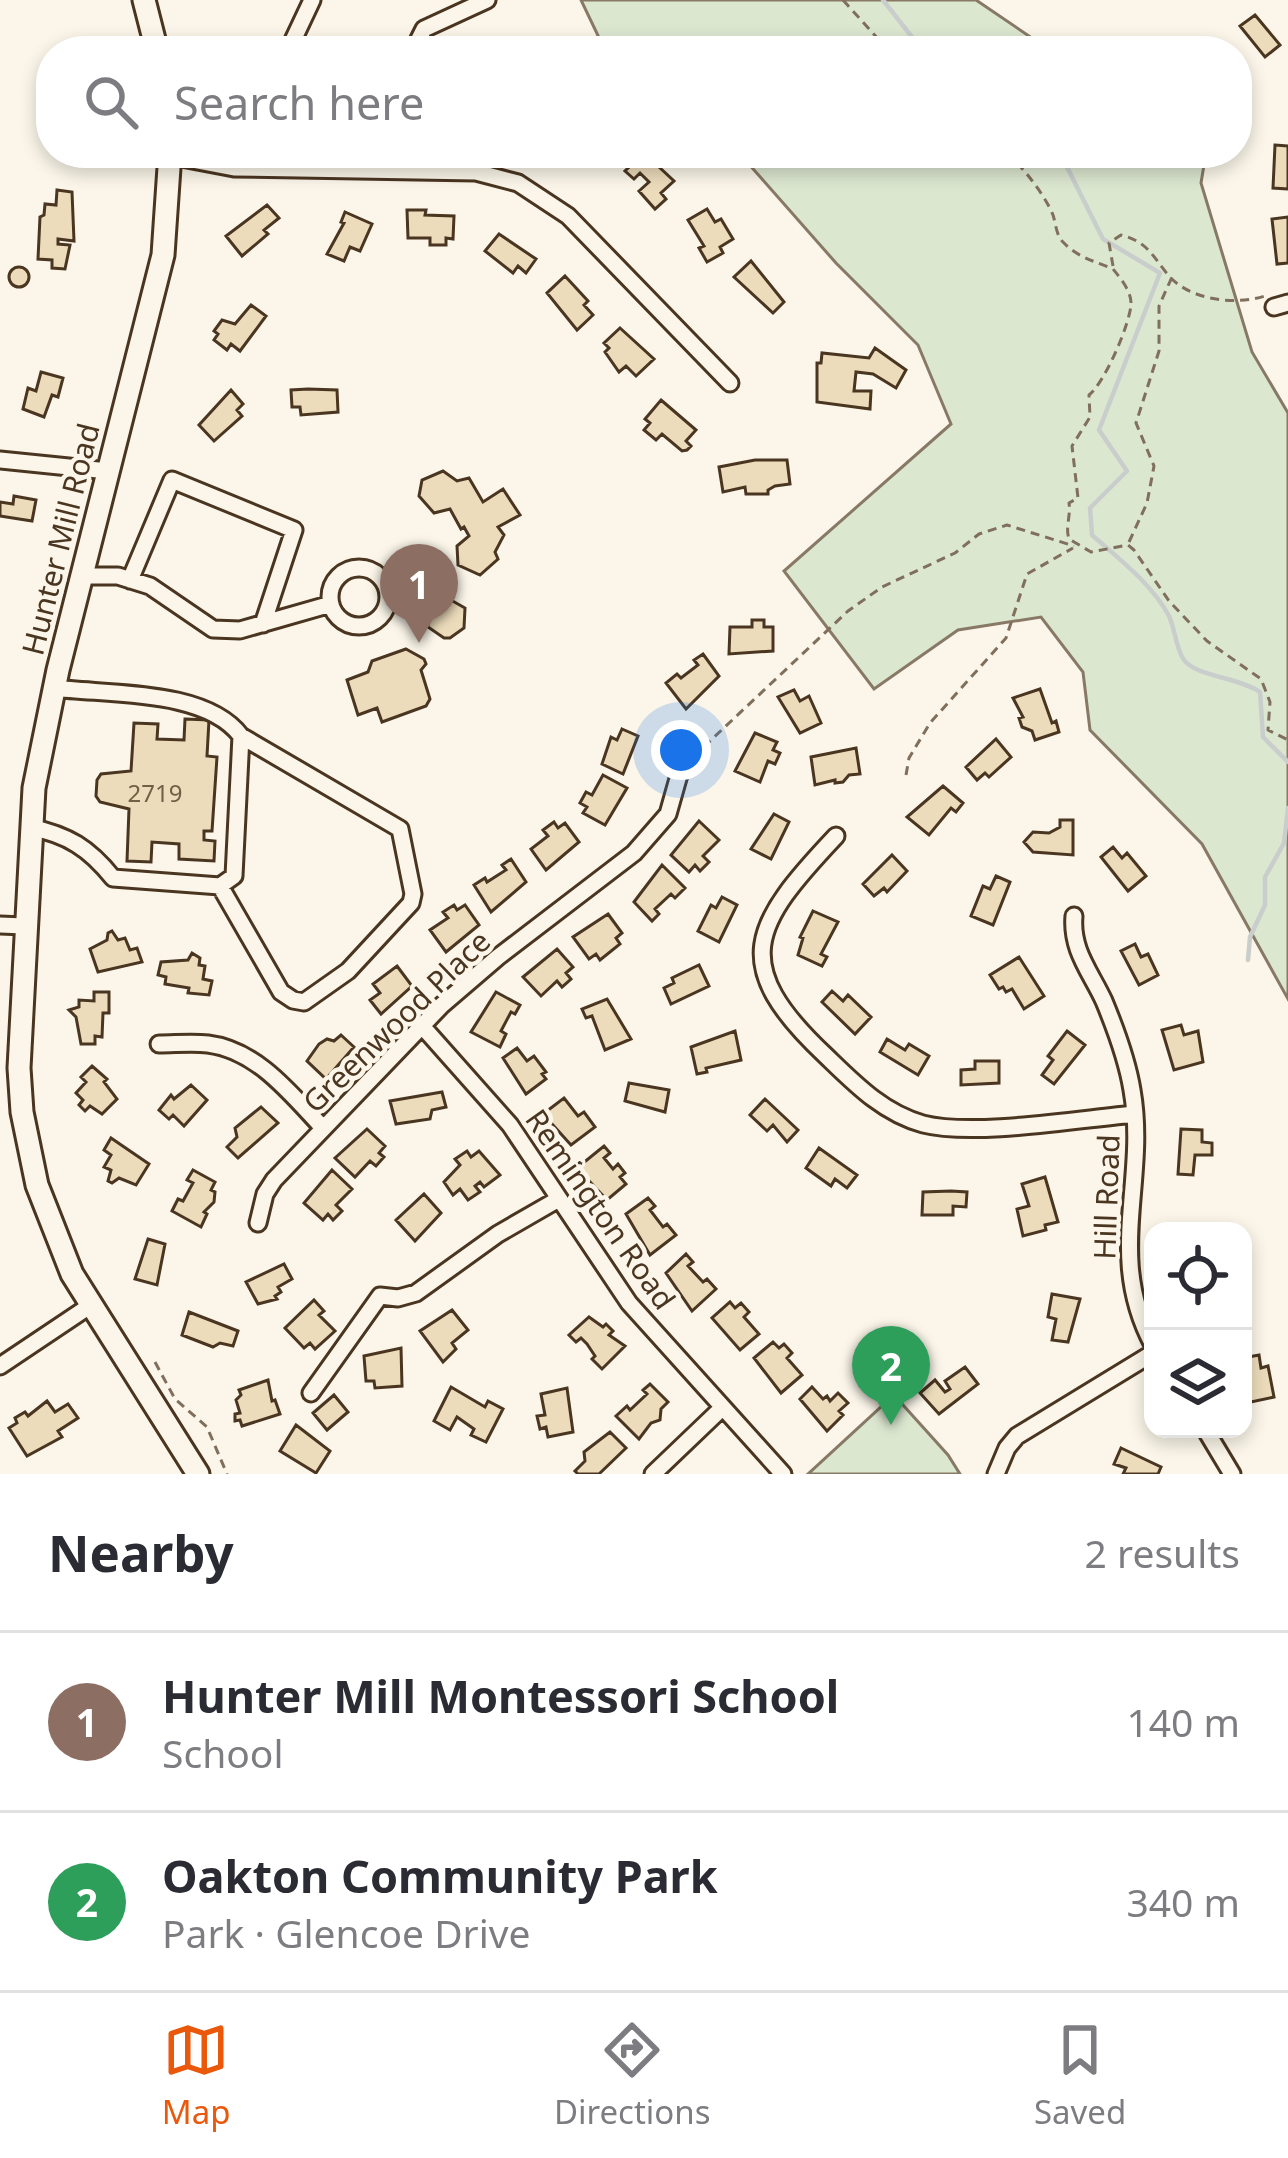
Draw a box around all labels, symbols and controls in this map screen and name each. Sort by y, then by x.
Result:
search box [36,36,1252,168]
icon: search [78,69,144,135]
text: Search here [174,72,424,133]
street label: Hunter Mill Road [11,419,109,659]
pin: 1 [380,544,458,643]
your location [651,720,711,780]
house number: 2719 [128,776,182,809]
street label: Greenwood Place [293,921,499,1121]
street label: Remington Road [517,1101,685,1317]
street label: Hill Road [1083,1134,1129,1260]
map controls [1144,1222,1252,1438]
button: locate [1144,1222,1252,1330]
pin: 2 [852,1326,930,1425]
button: layers [1144,1330,1252,1438]
text: Nearby [48,1517,234,1587]
text: 2 results [1085,1526,1240,1579]
text: Hunter Mill Montessori School [162,1665,839,1726]
text: 1 [76,1695,98,1748]
text: 140 m [1126,1695,1240,1748]
text: School [162,1726,284,1779]
text: Oakton Community Park [162,1845,718,1906]
text: 2 [76,1875,98,1928]
text: 340 m [1126,1875,1240,1928]
text: Park · Glencoe Drive [162,1906,531,1959]
tab: Map [162,2017,230,2134]
tab: Directions [554,2017,711,2134]
tab: Saved [1034,2017,1126,2134]

